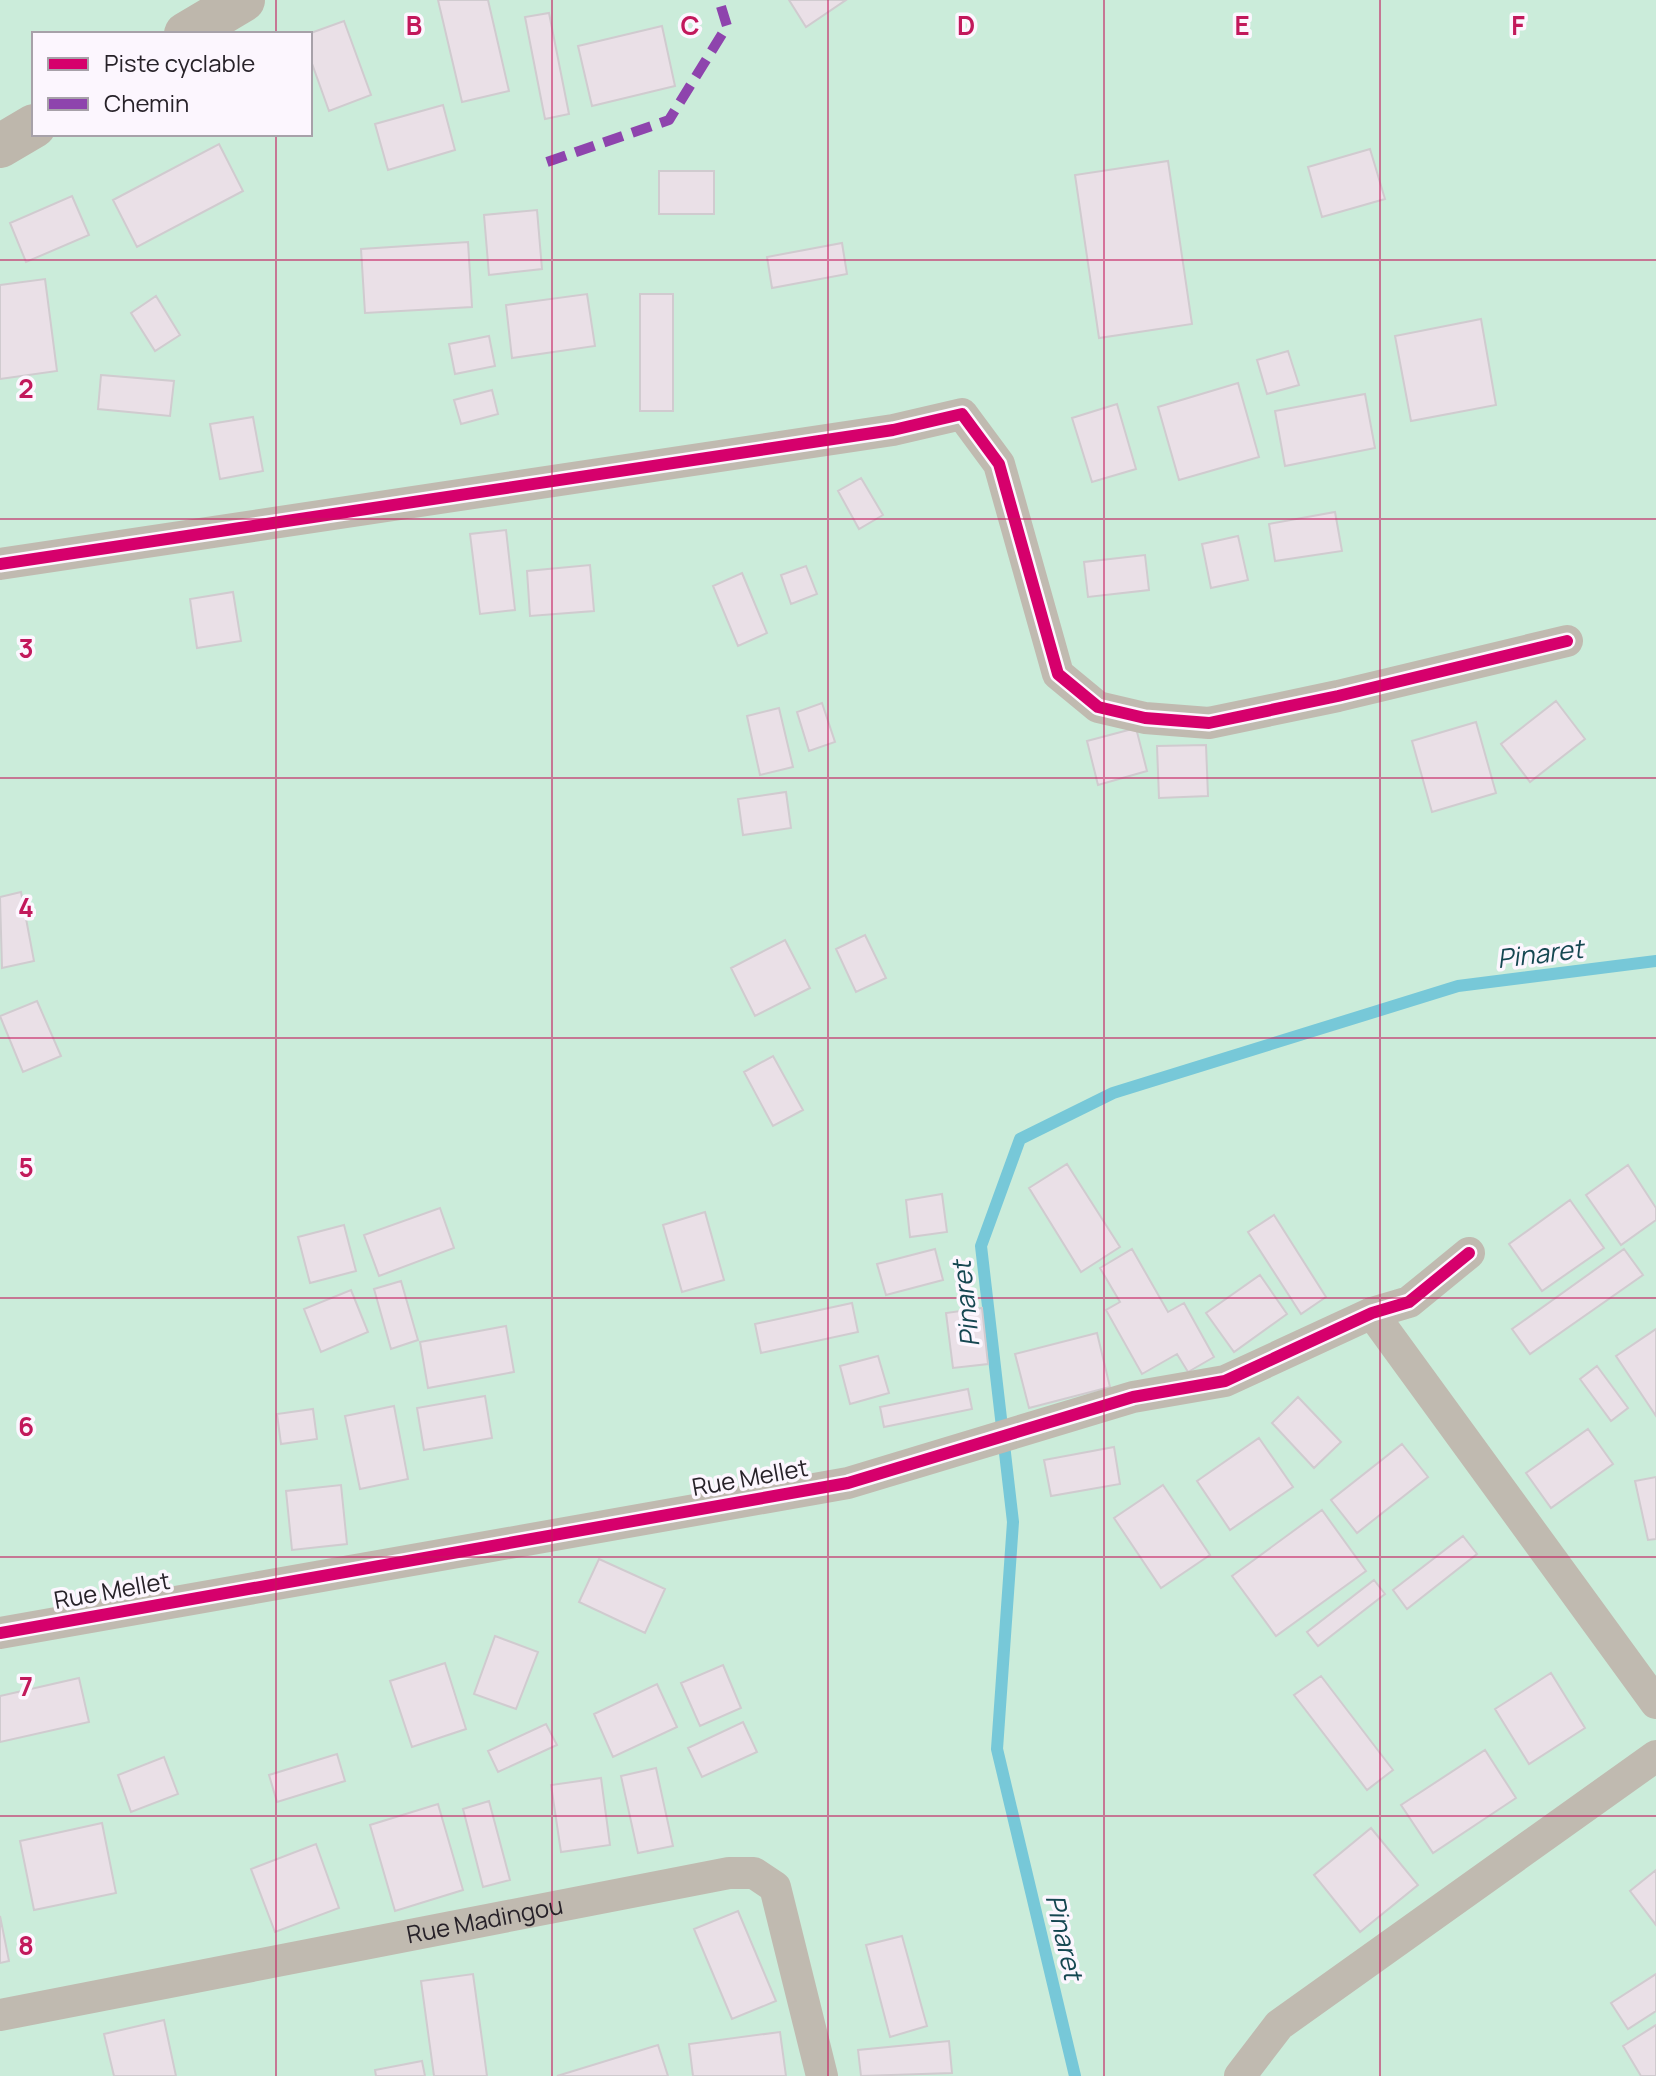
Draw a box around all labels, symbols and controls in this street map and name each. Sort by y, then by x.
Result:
text: B [406,7,422,43]
text: C [680,7,700,43]
text: D [957,7,975,43]
text: E [1234,7,1250,43]
text: F [1511,7,1525,43]
legend [32,32,312,136]
text: Piste cyclable [104,46,255,79]
text: Chemin [104,86,189,119]
text: 2 [18,370,34,406]
text: 3 [18,630,34,666]
text: 4 [18,889,34,925]
water label: Pinaret [1495,930,1588,976]
text: 5 [18,1149,34,1185]
water label: Pinaret [942,1257,987,1349]
text: 6 [18,1408,34,1444]
street label: Rue Mellet [689,1450,810,1503]
street label: Rue Mellet [51,1563,172,1616]
text: 7 [19,1668,33,1704]
street label: Rue Madingou [404,1888,566,1950]
water label: Pinaret [1038,1891,1093,1985]
text: 8 [18,1927,34,1963]

